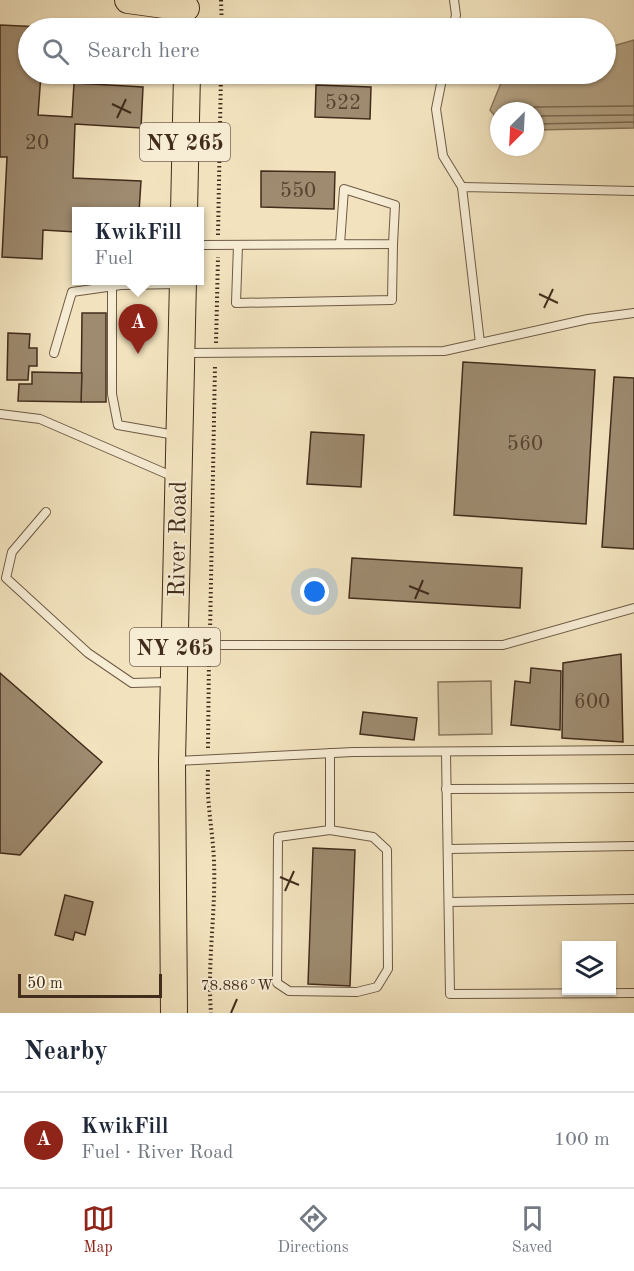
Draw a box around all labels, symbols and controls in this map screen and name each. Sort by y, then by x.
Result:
search box [18,18,616,84]
icon: search [39,35,72,68]
text: Search here [87,40,200,62]
house number: 522 [325,93,361,114]
north arrow [490,102,544,156]
road number: NY 265 [140,123,230,161]
house number: 20 [25,133,49,154]
house number: 550 [280,181,316,202]
popup [72,207,204,285]
text: KwikFill [94,222,182,244]
text: Fuel [94,249,133,269]
pin: A [118,304,158,354]
house number: 560 [507,434,543,455]
street label: River Road [166,481,192,597]
your location [300,577,329,606]
road number: NY 265 [130,628,220,666]
house number: 600 [574,692,610,713]
map controls [562,941,616,995]
button: layers [562,941,616,995]
scale bar [18,971,162,998]
text: 50 m [27,976,63,992]
text: 78.886°W [201,979,273,994]
text: Nearby [24,1039,108,1065]
text: KwikFill [81,1116,169,1138]
text: A [36,1130,51,1150]
text: 100 m [554,1130,610,1150]
text: Fuel · River Road [81,1143,234,1163]
tab: Map [82,1202,115,1258]
tab: Directions [278,1202,349,1258]
tab: Saved [512,1202,552,1258]

